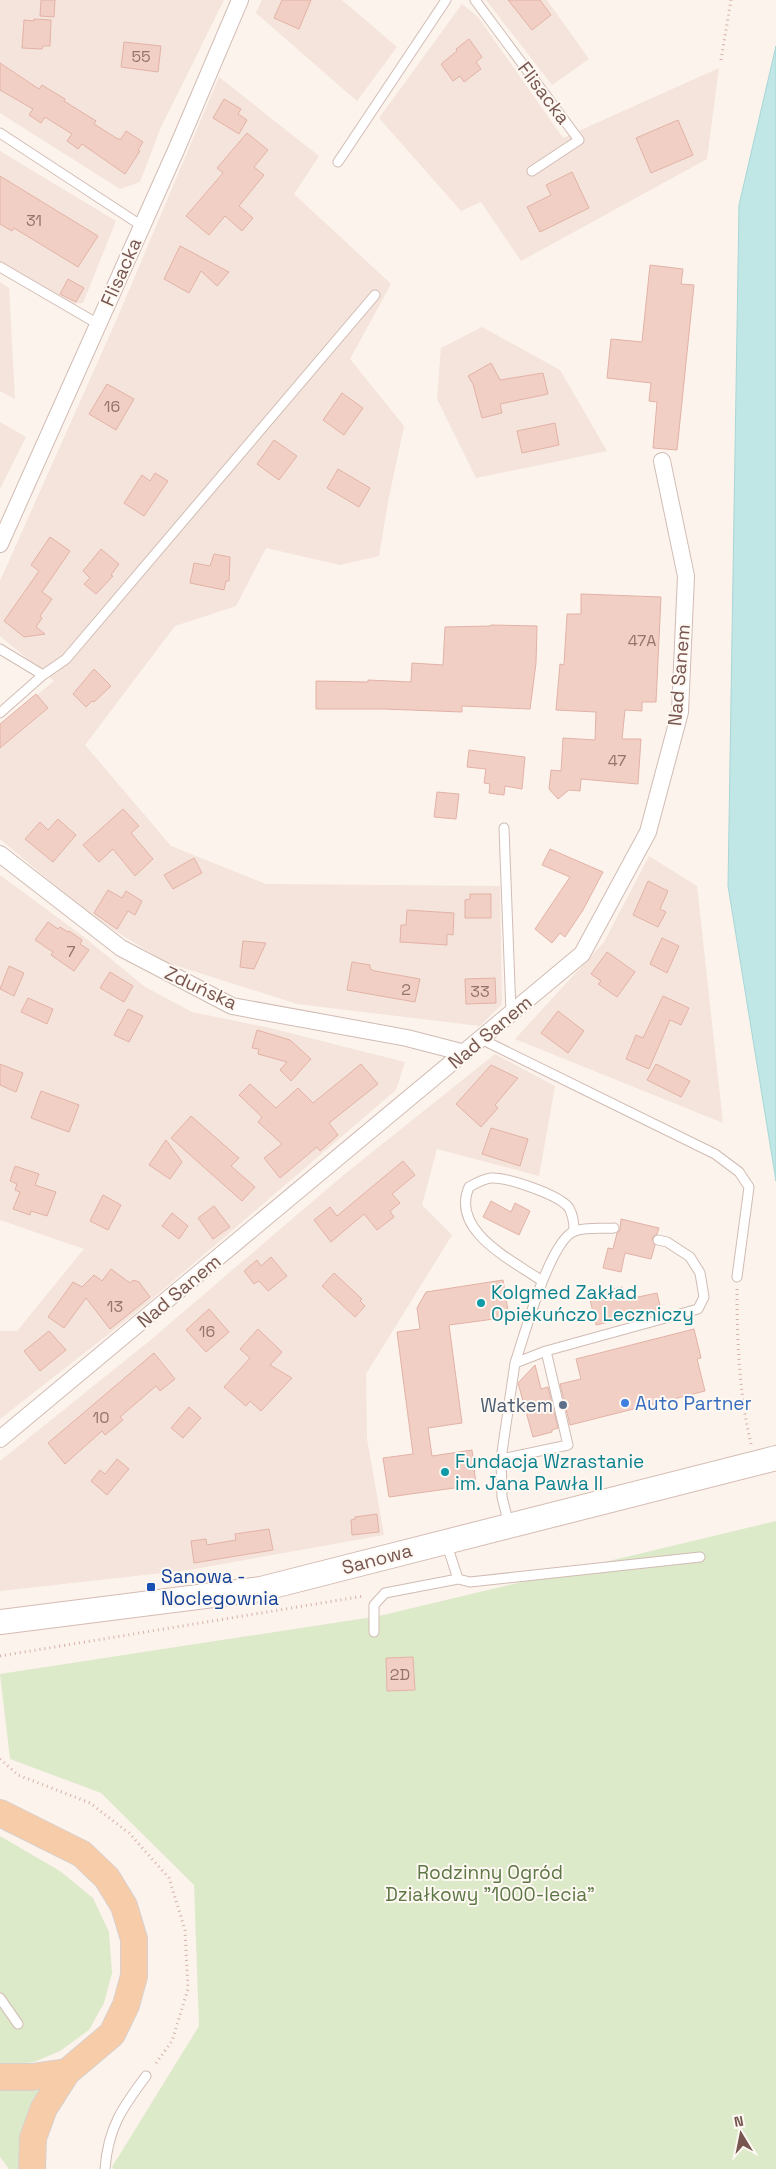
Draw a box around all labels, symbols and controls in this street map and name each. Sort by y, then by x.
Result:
house number: 55 [131,46,151,67]
street label: Flisacka [512,57,576,130]
house number: 31 [26,210,42,231]
street label: Flisacka [95,234,147,310]
house number: 16 [104,396,120,417]
street label: Nad Sanem [662,623,696,727]
house number: 47A [628,630,656,651]
house number: 47 [608,750,626,771]
house number: 7 [66,941,76,962]
street label: Zduńska [161,960,241,1016]
house number: 2 [401,979,411,1000]
house number: 33 [470,981,490,1002]
street label: Nad Sanem [443,990,537,1074]
street label: Nad Sanem [132,1249,226,1333]
place label: Kolgmed Zakład Opiekuńczo Leczniczy [491,1280,694,1327]
house number: 13 [107,1296,123,1317]
marker: Kolgmed Zakład Opiekuńczo Leczniczy [475,1297,487,1309]
house number: 16 [199,1321,215,1342]
place label: Auto Partner [635,1391,752,1416]
place label: Watkem [480,1393,553,1418]
marker: Auto Partner [619,1397,631,1409]
marker: Watkem [557,1399,569,1411]
house number: 10 [93,1407,109,1428]
place label: Fundacja Wzrastanie im. Jana Pawła II [455,1449,644,1496]
marker: Fundacja Wzrastanie im. Jana Pawła II [439,1466,451,1478]
street label: Sanowa [339,1538,415,1580]
place label: Sanowa - Noclegownia [161,1564,279,1611]
marker: Sanowa - Noclegownia [145,1581,157,1593]
house number: 2D [390,1664,410,1685]
park label: Rodzinny Ogród Działkowy "1000-lecia" [385,1860,595,1907]
north arrow [716,2109,766,2159]
text: N [733,2112,745,2131]

